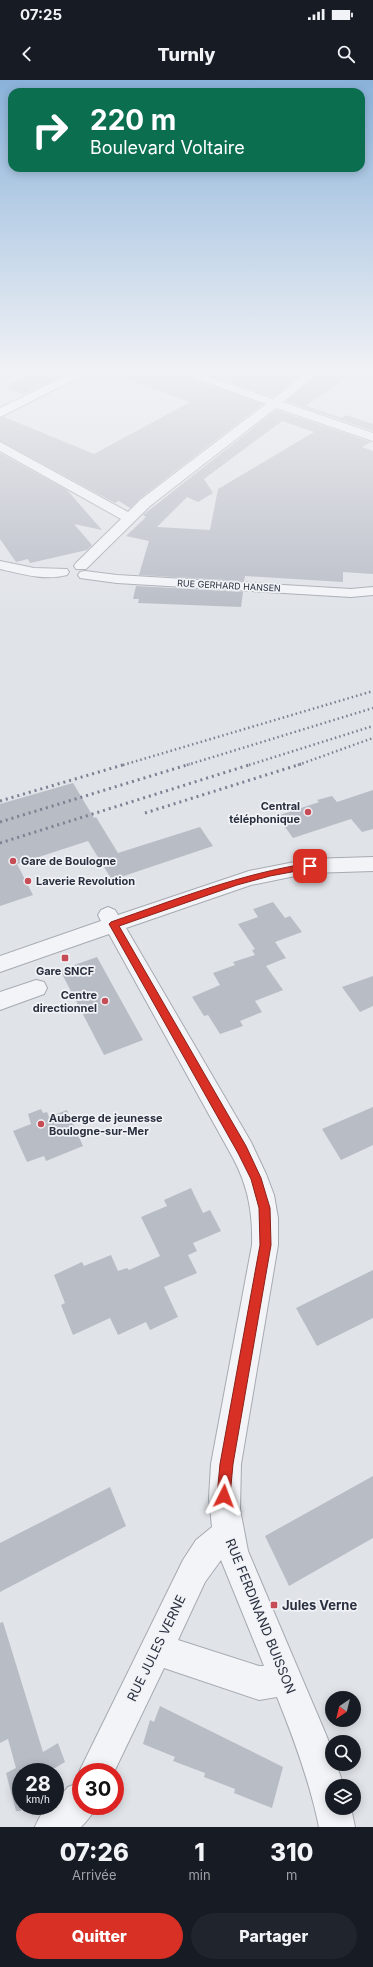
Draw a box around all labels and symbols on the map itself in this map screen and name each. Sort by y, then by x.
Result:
street label: RUE GERHARD HANSEN [177,577,281,594]
place label: Central téléphonique [229,799,300,826]
marker: Central téléphonique [303,807,313,817]
pin [293,849,327,883]
place label: Gare de Boulogne [21,854,116,868]
marker: Gare de Boulogne [8,856,18,866]
place label: Laverie Revolution [36,874,135,888]
marker: Laverie Revolution [23,876,33,886]
marker: Gare SNCF [60,953,70,963]
place label: Gare SNCF [36,964,94,978]
place label: Centre directionnel [33,988,97,1015]
marker: Centre directionnel [100,996,110,1006]
place label: Auberge de jeunesse Boulogne-sur-Mer [49,1111,163,1138]
marker: Auberge de jeunesse Boulogne-sur-Mer [36,1119,46,1129]
position arrow [203,1475,245,1517]
street label: RUE FERDINAND BUISSON [223,1536,299,1696]
street label: RUE JULES VERNE [123,1592,189,1704]
place label: Jules Verne [282,1597,357,1613]
marker: Jules Verne [269,1600,279,1610]
north arrow [325,1691,361,1727]
speed limit sign: 30 [72,1763,124,1815]

